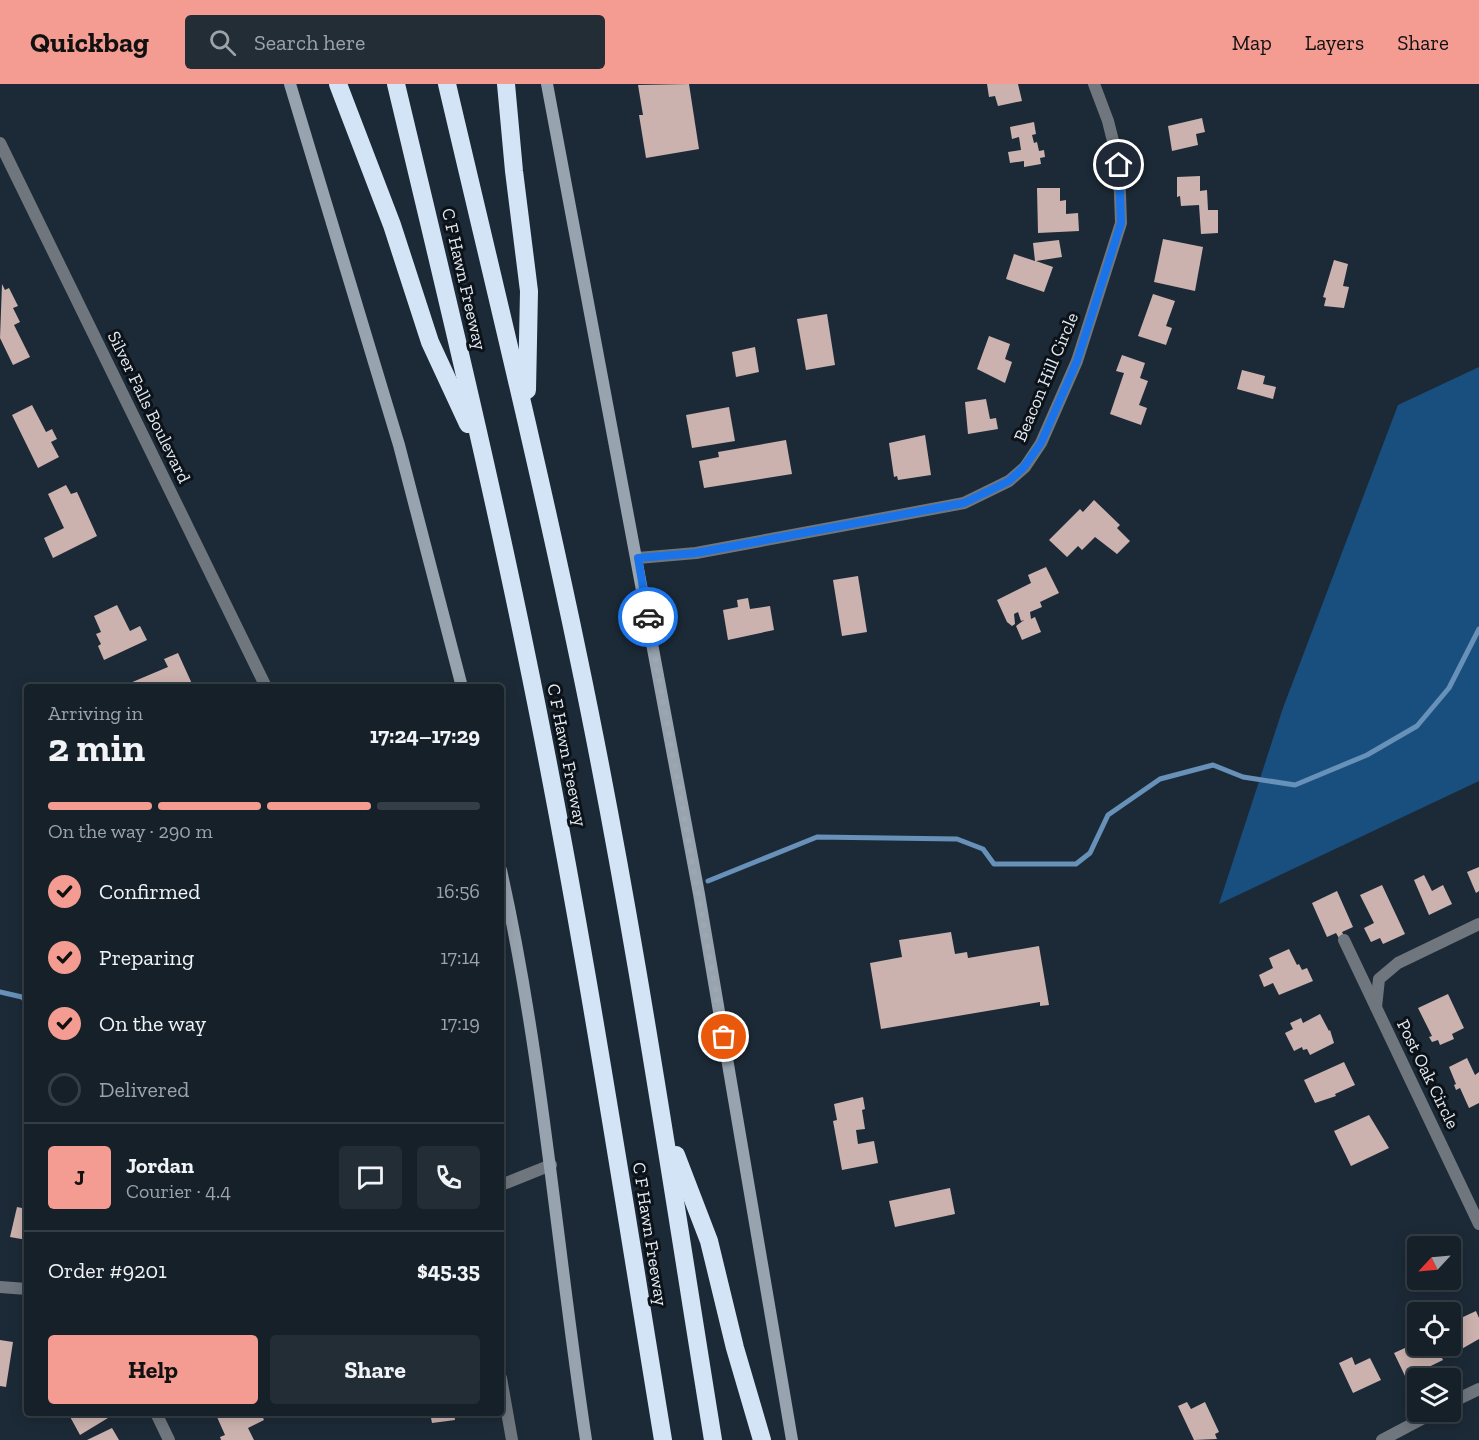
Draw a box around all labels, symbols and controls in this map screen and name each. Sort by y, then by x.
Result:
search box [185,15,605,69]
text: Quickbag [30,26,149,59]
icon: search [206,26,239,59]
text: Search here [254,29,365,56]
text: Map [1232,30,1272,55]
text: Layers [1305,30,1364,55]
text: Share [1397,30,1449,55]
pin [1093,139,1144,190]
icon: home [1102,148,1135,181]
street label: C F Hawn Freeway [437,206,491,353]
street label: Beacon Hill Circle [1009,309,1083,445]
street label: Silver Falls Boulevard [103,327,195,487]
courier [618,587,678,647]
icon: car [632,601,665,634]
street label: C F Hawn Freeway [542,682,592,829]
text: Arriving in [48,701,143,725]
text: 17:24–17:29 [370,722,480,749]
text: 2 min [48,724,145,771]
text: On the way · 290 m [48,819,213,843]
icon: check [48,875,81,908]
text: Confirmed [99,878,200,905]
text: 16:56 [436,879,480,903]
icon: check [48,941,81,974]
text: Preparing [99,944,194,971]
text: 17:14 [440,945,480,969]
icon: check [48,1007,81,1040]
text: On the way [99,1010,206,1037]
text: 17:19 [440,1011,480,1035]
pin [698,1011,749,1062]
street label: Post Oak Circle [1392,1016,1464,1132]
icon: bag [707,1020,740,1053]
text: Delivered [99,1076,189,1103]
button: chat [339,1146,402,1209]
button: phone [417,1146,480,1209]
text: Jordan [126,1152,194,1179]
street label: C F Hawn Freeway [628,1161,672,1308]
text: J [74,1164,85,1191]
text: Courier · 4.4 [126,1179,231,1203]
north arrow [1407,1236,1461,1290]
map controls [1407,1236,1461,1422]
text: Order #9201 [48,1257,167,1284]
text: $45.35 [417,1257,480,1284]
button: locate [1407,1302,1461,1356]
button: Help [48,1335,258,1404]
button: Share [270,1335,480,1404]
button: layers [1407,1368,1461,1422]

